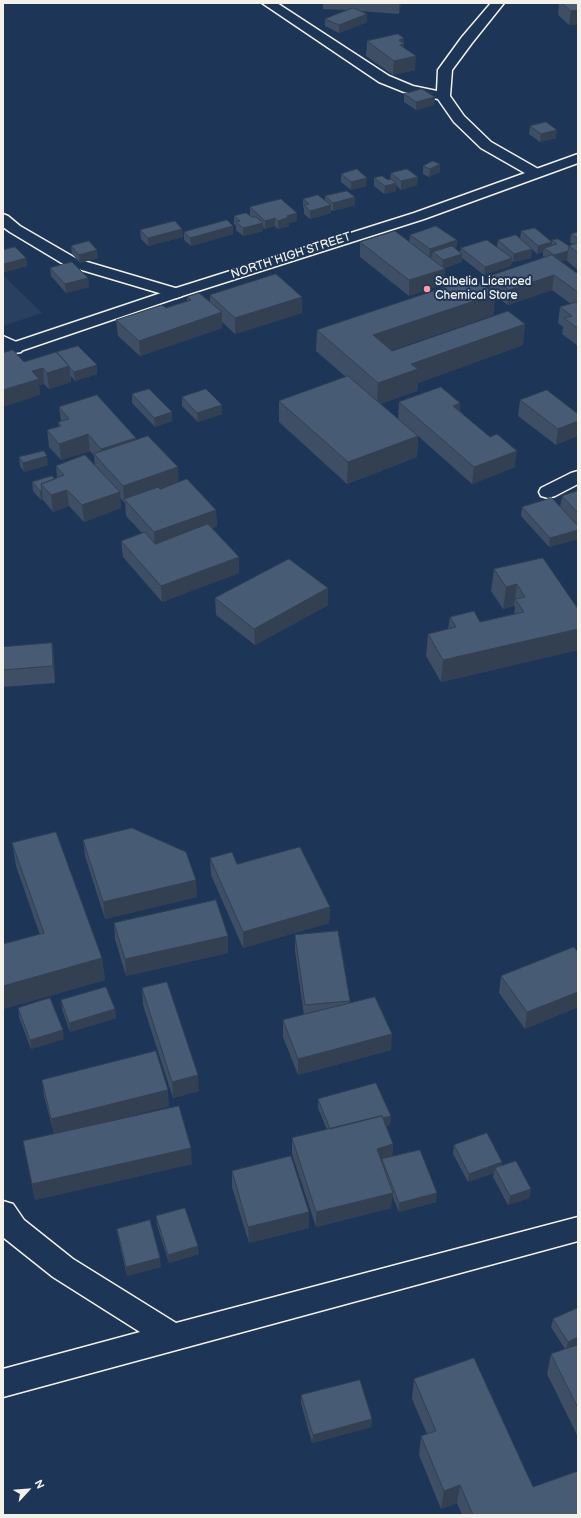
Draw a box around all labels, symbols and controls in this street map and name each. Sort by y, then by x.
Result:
street label: NORTH HIGH STREET [229,230,353,282]
place label: Salbelia Licenced Chemical Store [435,275,531,303]
marker: Salbelia Licenced Chemical Store [422,284,432,294]
north arrow [8,1470,48,1510]
text: N [32,1478,47,1491]

